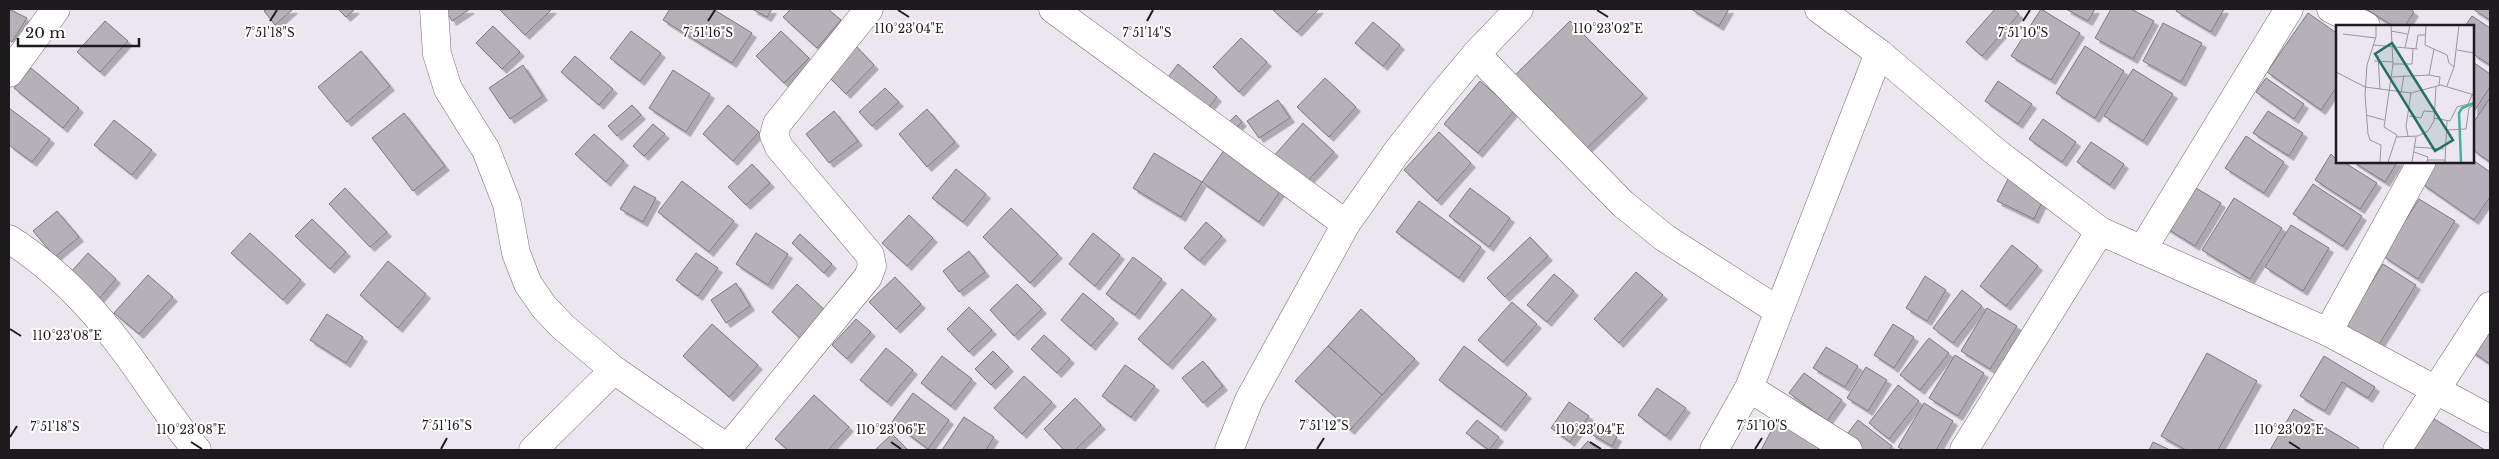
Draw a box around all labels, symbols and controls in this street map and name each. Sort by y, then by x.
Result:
scale bar [18,15,139,47]
text: 110°23'04"E [874,21,944,36]
text: 110°23'02"E [1573,21,1643,36]
text: 20 m [25,23,65,42]
text: 7°51'18"S [245,25,295,40]
text: 7°51'16"S [683,25,733,40]
text: 7°51'14"S [1123,25,1172,40]
text: 7°51'10"S [1998,25,2049,40]
inset map [2336,25,2474,162]
text: 110°23'08"E [32,328,102,343]
text: 7°51'16"S [422,418,472,433]
text: 7°51'12"S [1299,418,1349,433]
text: 7°51'10"S [1737,418,1788,433]
text: 7°51'18"S [30,419,80,434]
text: 110°23'08"E [156,422,226,437]
text: 110°23'06"E [856,422,926,437]
text: 110°23'04"E [1555,422,1625,437]
text: 110°23'02"E [2254,422,2324,437]

